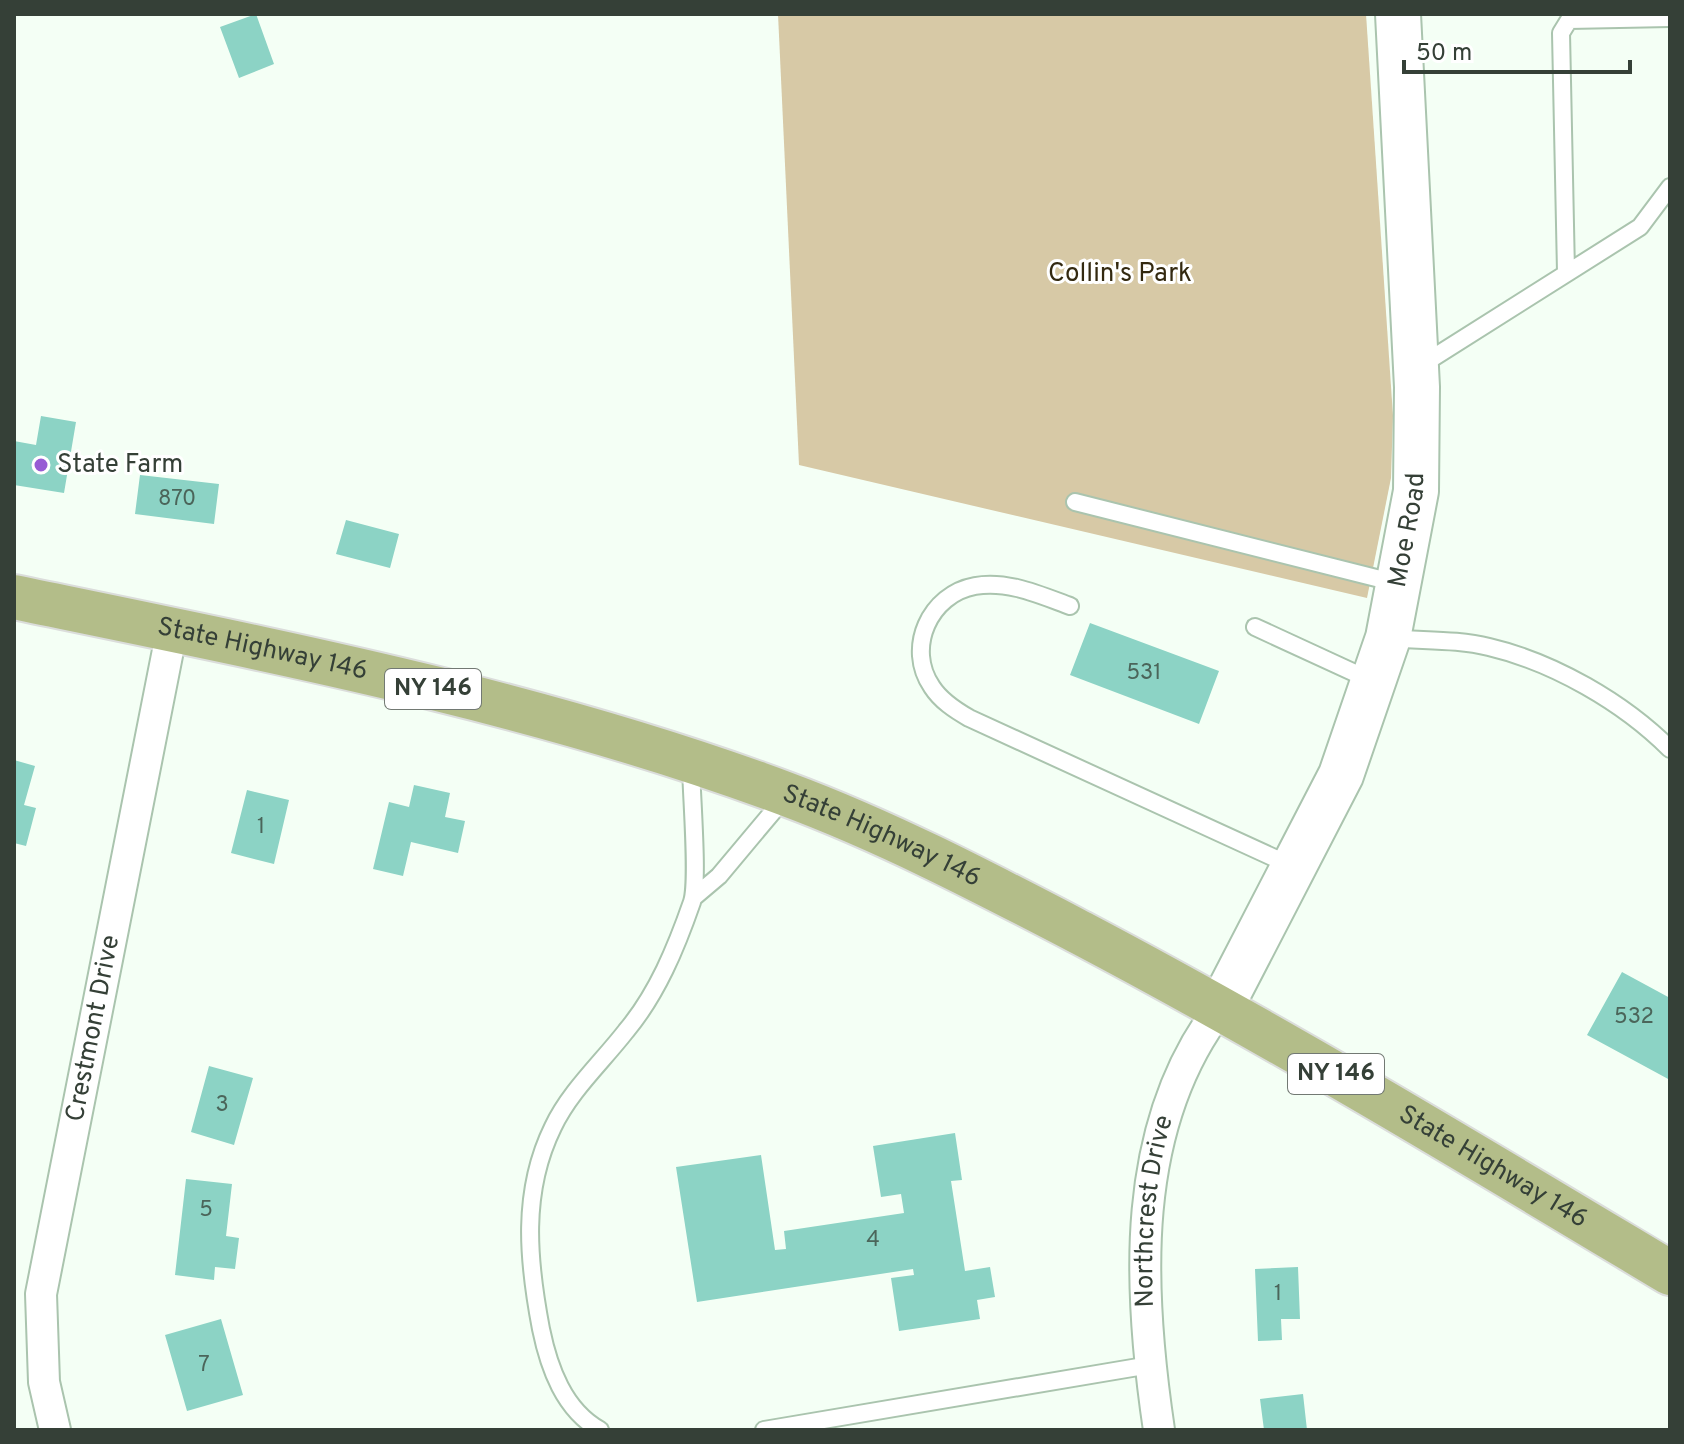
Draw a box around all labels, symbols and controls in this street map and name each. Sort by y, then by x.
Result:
scale bar [1404,24,1630,74]
text: 50 m [1416,39,1472,69]
park label: Collin's Park [1048,258,1192,291]
place label: State Farm [57,449,183,482]
marker: State Farm [32,456,50,474]
street label: Moe Road [1381,472,1433,590]
house number: 870 [158,486,196,513]
street label: State Highway 146 [154,611,371,688]
house number: 531 [1126,660,1162,687]
road number: NY 146 [385,669,481,709]
street label: State Highway 146 [778,778,987,895]
house number: 1 [257,814,265,841]
street label: Crestmont Drive [59,932,128,1125]
house number: 532 [1614,1004,1654,1031]
road number: NY 146 [1288,1054,1384,1094]
house number: 3 [215,1092,229,1119]
street label: State Highway 146 [1393,1098,1594,1236]
street label: Northcrest Drive [1129,1111,1181,1308]
house number: 5 [199,1197,213,1224]
house number: 4 [866,1227,880,1254]
house number: 1 [1274,1281,1282,1308]
house number: 7 [198,1352,210,1379]

